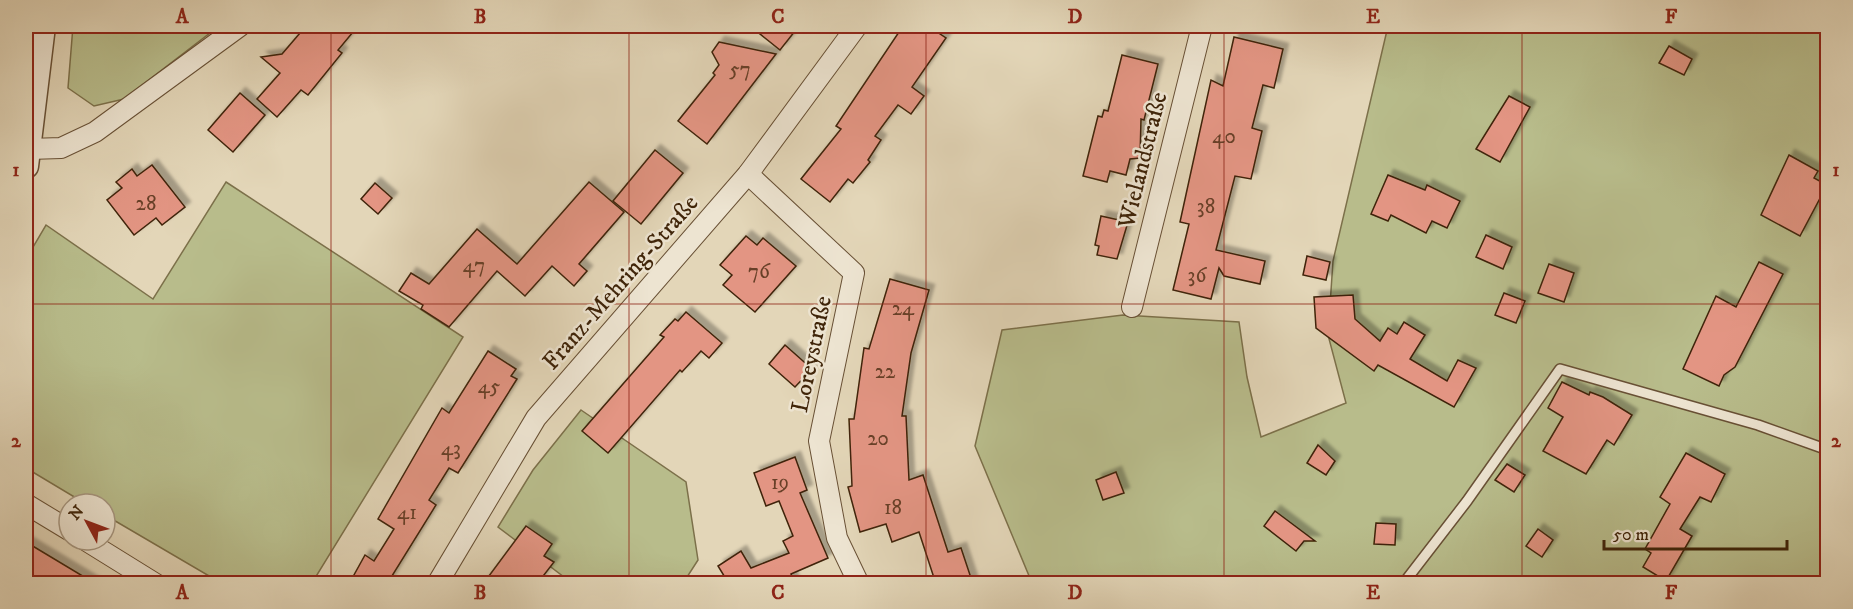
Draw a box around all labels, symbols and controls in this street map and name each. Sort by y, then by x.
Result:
text: A [175,5,190,30]
text: B [474,5,486,30]
text: C [771,5,785,30]
text: D [1068,5,1083,30]
text: E [1366,5,1380,30]
text: F [1665,5,1678,30]
house number: 57 [729,57,751,83]
street label: Wielandstraße [1111,89,1174,232]
house number: 40 [1212,124,1236,150]
text: 1 [12,158,20,183]
text: 1 [1832,158,1840,183]
street label: Franz-Mehring-Straße [536,189,705,376]
house number: 28 [136,191,156,217]
house number: 38 [1197,194,1215,220]
house number: 47 [463,253,485,279]
house number: 76 [748,259,771,285]
house number: 36 [1188,263,1207,289]
street label: Loreystraße [785,293,839,415]
house number: 24 [892,296,915,322]
house number: 22 [875,359,896,385]
house number: 45 [478,374,500,400]
house number: 20 [867,426,889,452]
text: 2 [11,429,22,454]
text: 2 [1831,429,1842,454]
house number: 43 [441,436,461,462]
house number: 19 [771,470,789,496]
north arrow [57,492,117,552]
house number: 18 [884,495,902,521]
house number: 41 [397,500,417,526]
text: N [65,501,88,524]
scale bar [1604,513,1787,551]
text: 50 m [1613,524,1649,546]
text: A [175,581,190,606]
text: B [474,581,486,606]
text: C [771,581,785,606]
text: D [1068,581,1083,606]
text: E [1366,581,1380,606]
text: F [1665,581,1678,606]

